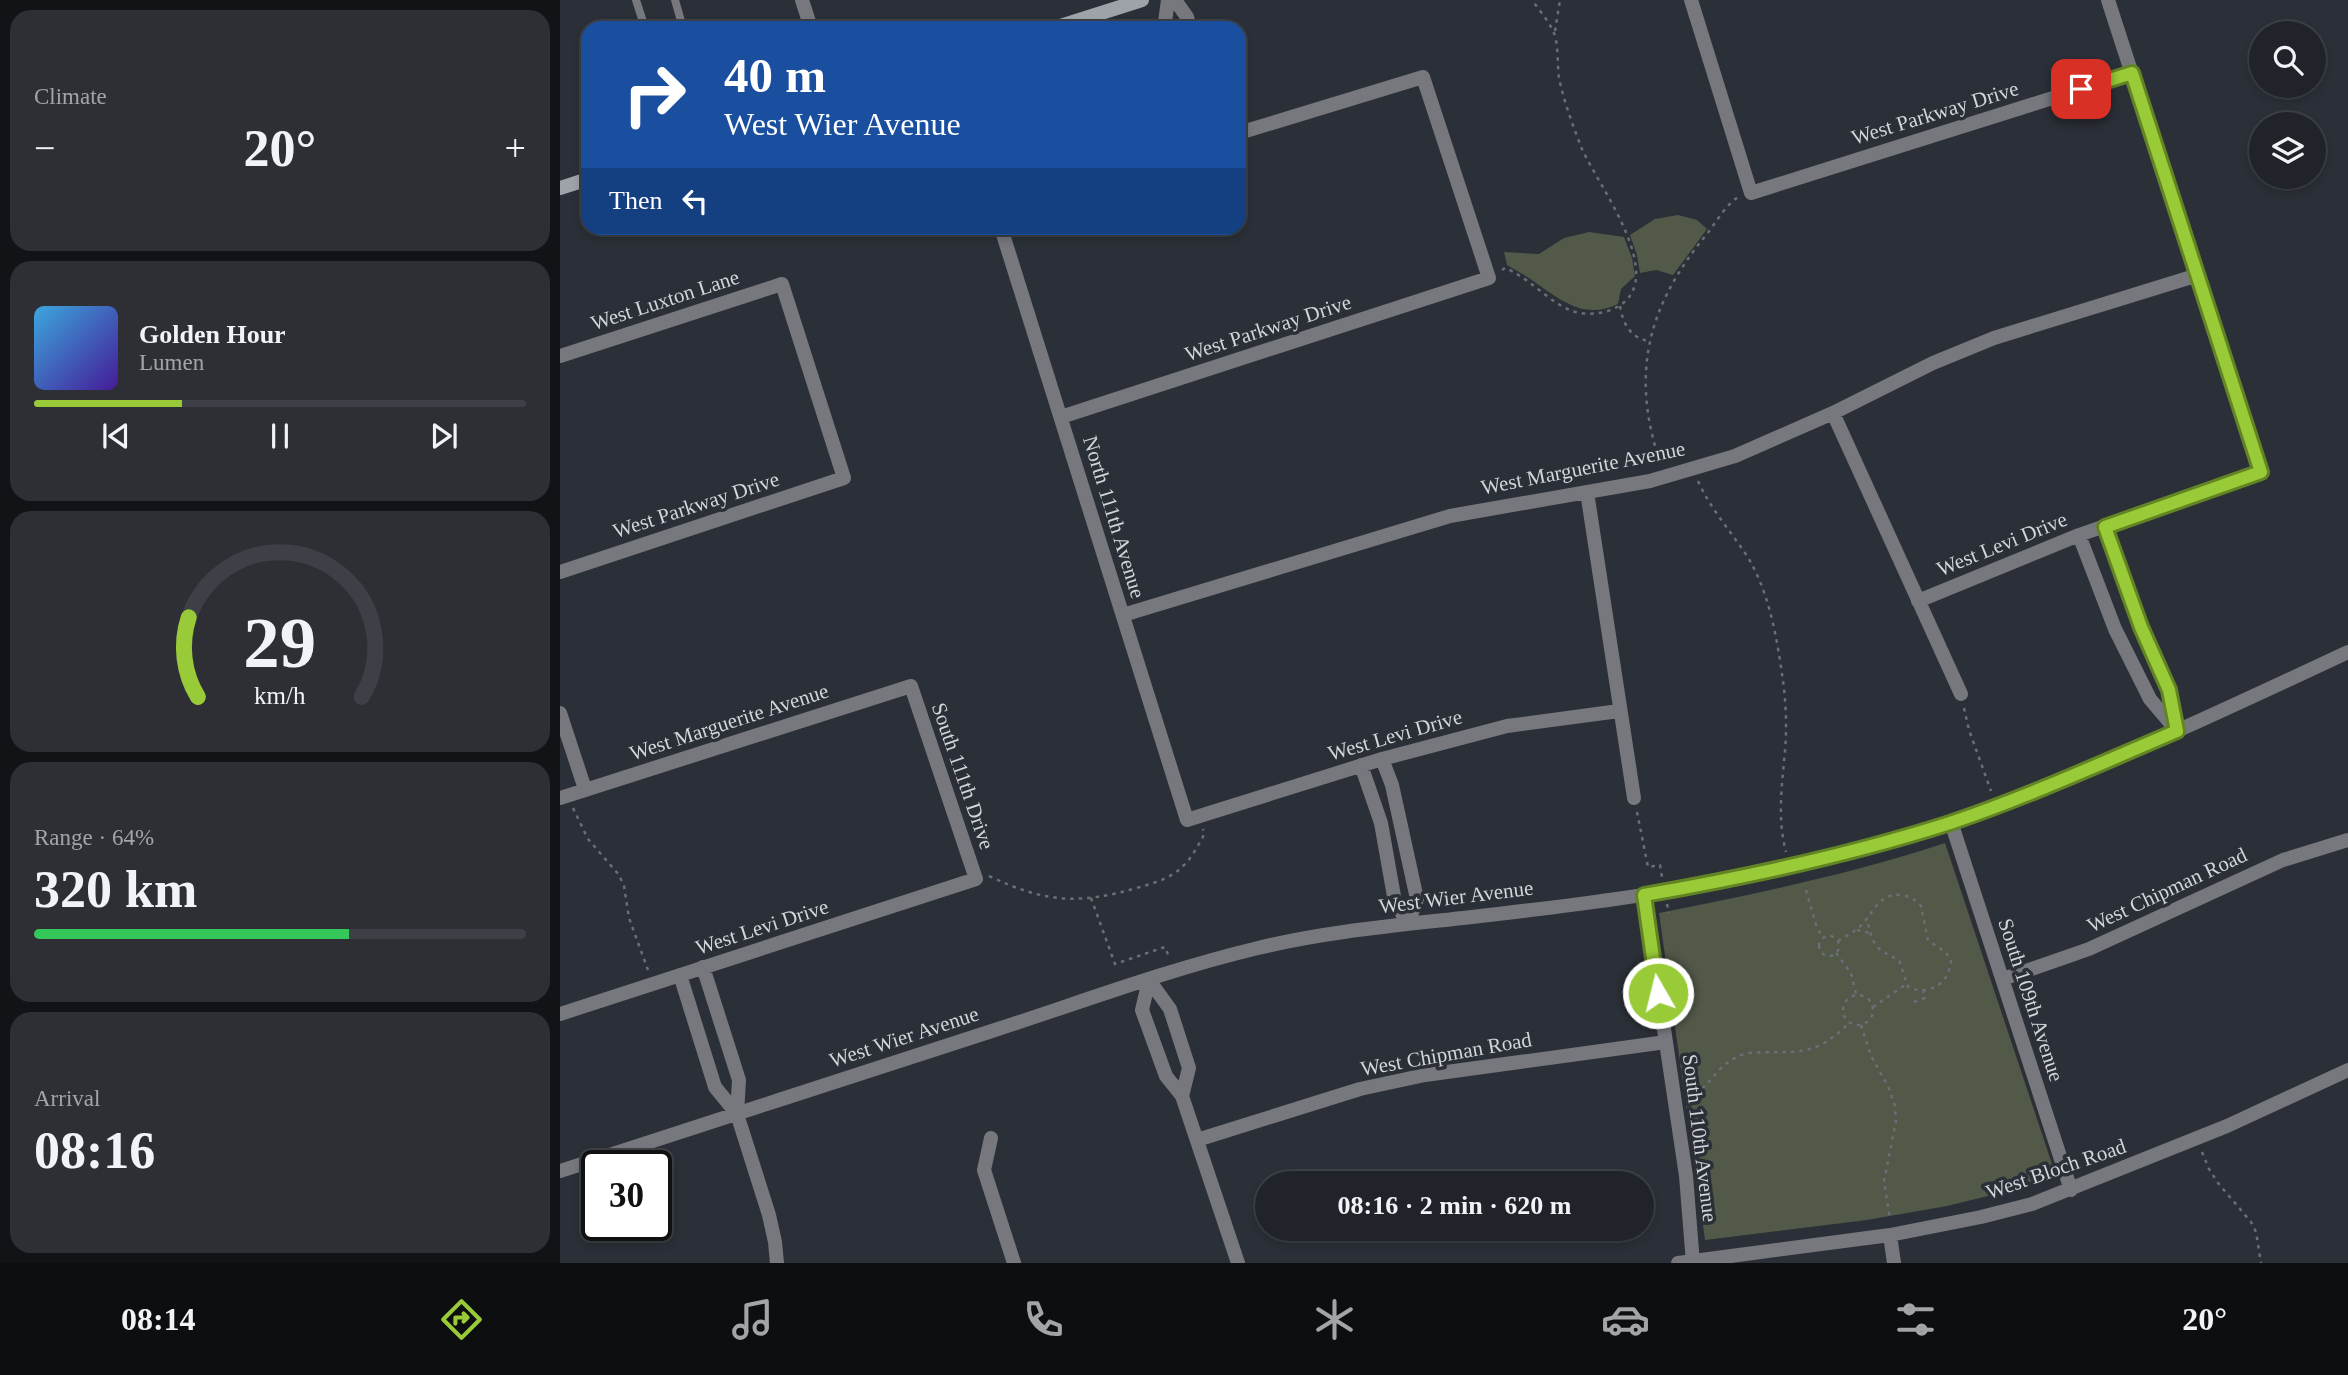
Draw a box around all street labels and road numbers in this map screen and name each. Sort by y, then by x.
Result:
street label: West Parkway Drive [1849,76,2021,150]
street label: West Luxton Lane [588,265,742,335]
street label: West Parkway Drive [1182,290,1354,366]
street label: North 111th Avenue [1078,433,1150,601]
street label: West Marguerite Avenue [1479,436,1687,500]
street label: West Parkway Drive [610,467,782,543]
street label: West Levi Drive [1933,507,2071,581]
street label: West Marguerite Avenue [627,679,831,765]
street label: South 111th Drive [927,699,999,853]
street label: West Levi Drive [1325,704,1465,766]
street label: West Chipman Road [2083,842,2251,937]
street label: West Wier Avenue [1377,876,1535,918]
street label: West Levi Drive [693,894,831,960]
street label: South 109th Avenue [1993,915,2069,1085]
street label: West Wier Avenue [826,1002,982,1072]
street label: West Chipman Road [1359,1027,1534,1081]
street label: South 110th Avenue [1678,1053,1722,1223]
street label: West Bloch Road [1983,1134,2130,1204]

